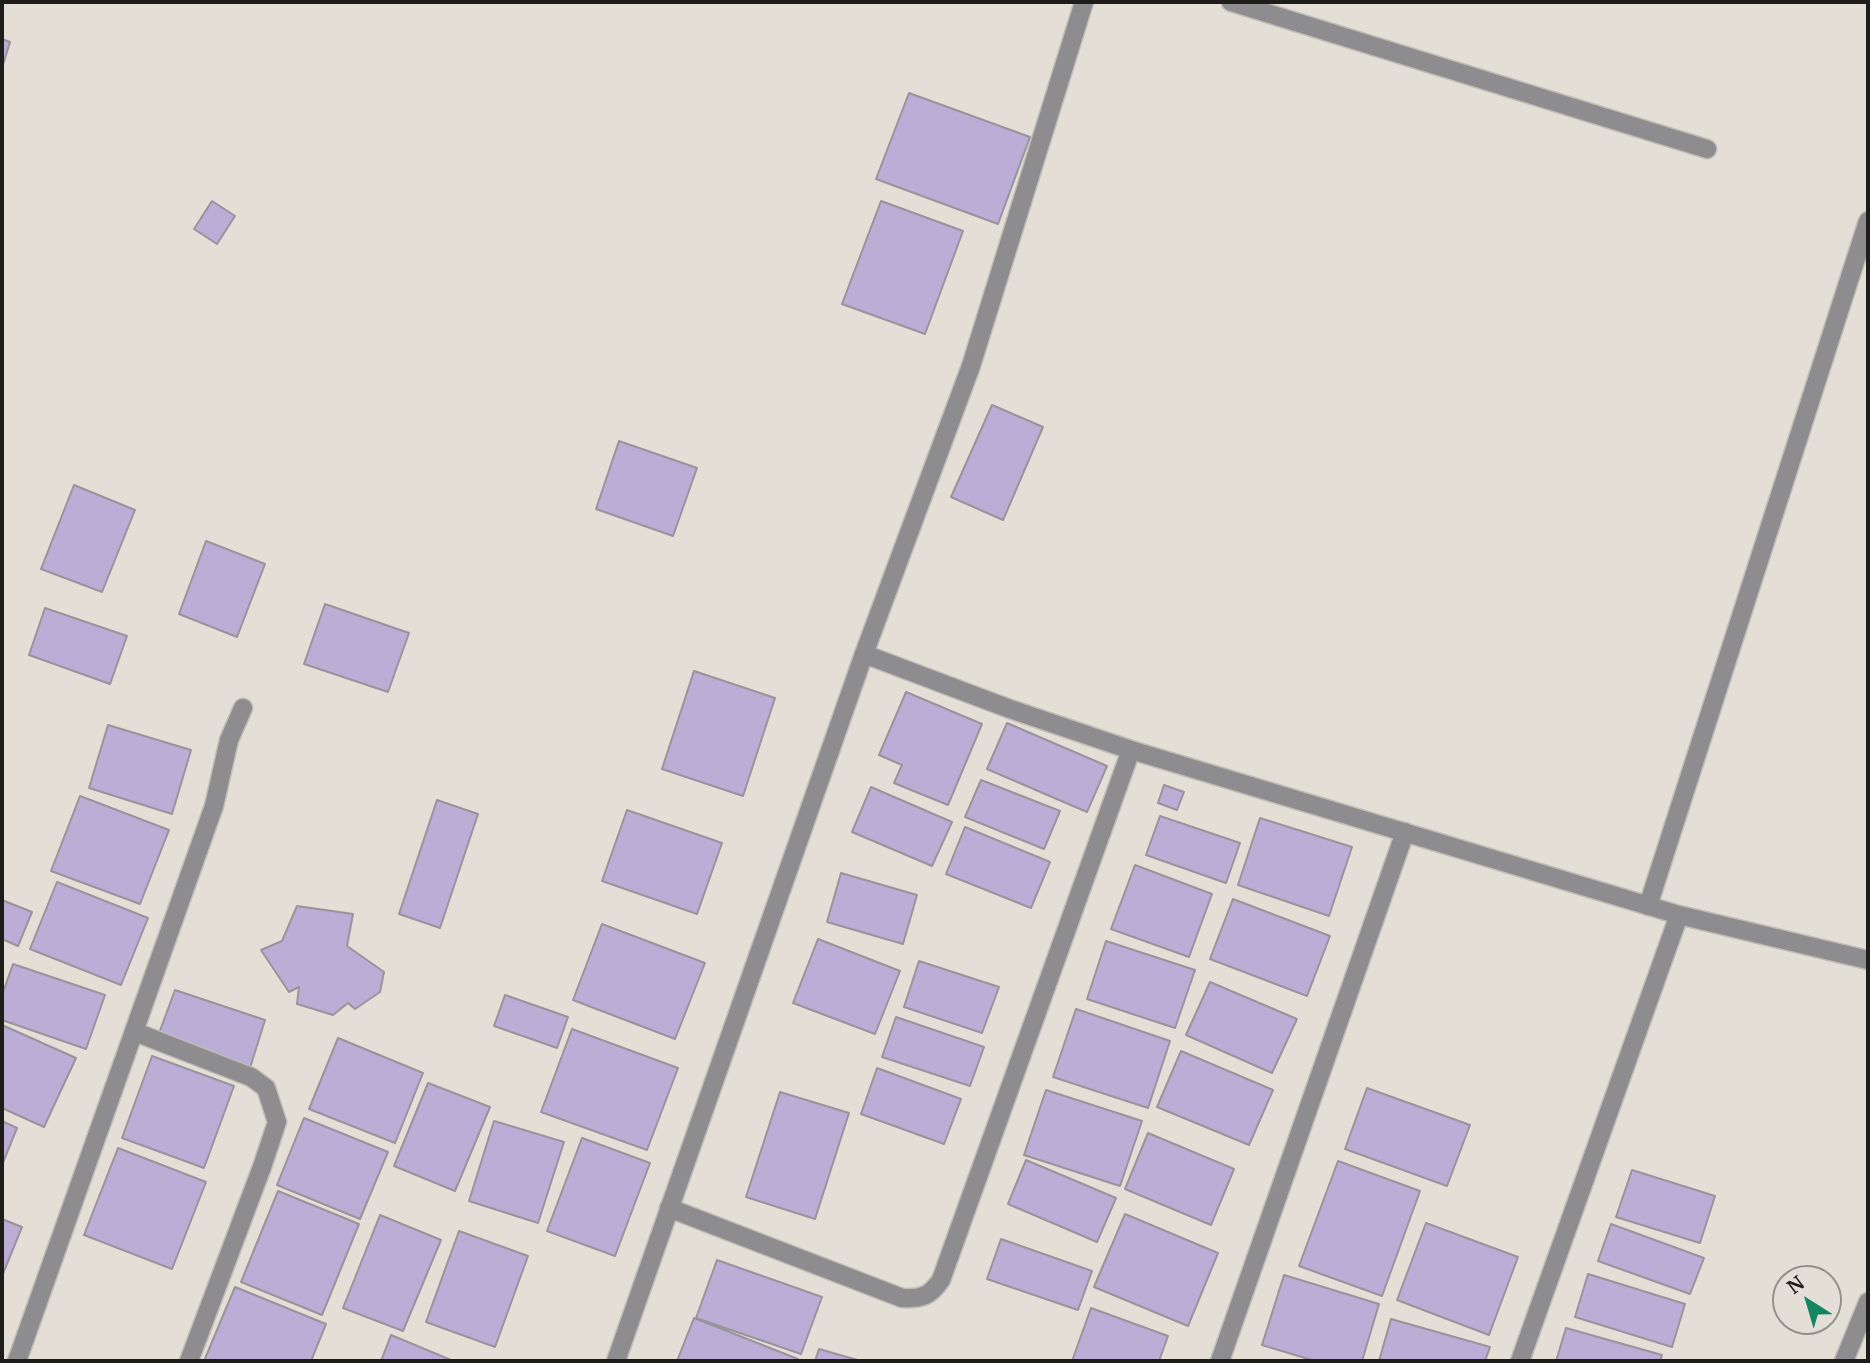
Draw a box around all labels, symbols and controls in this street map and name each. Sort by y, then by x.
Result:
north arrow [1772,1265,1842,1335]
text: N [1782,1271,1809,1299]

